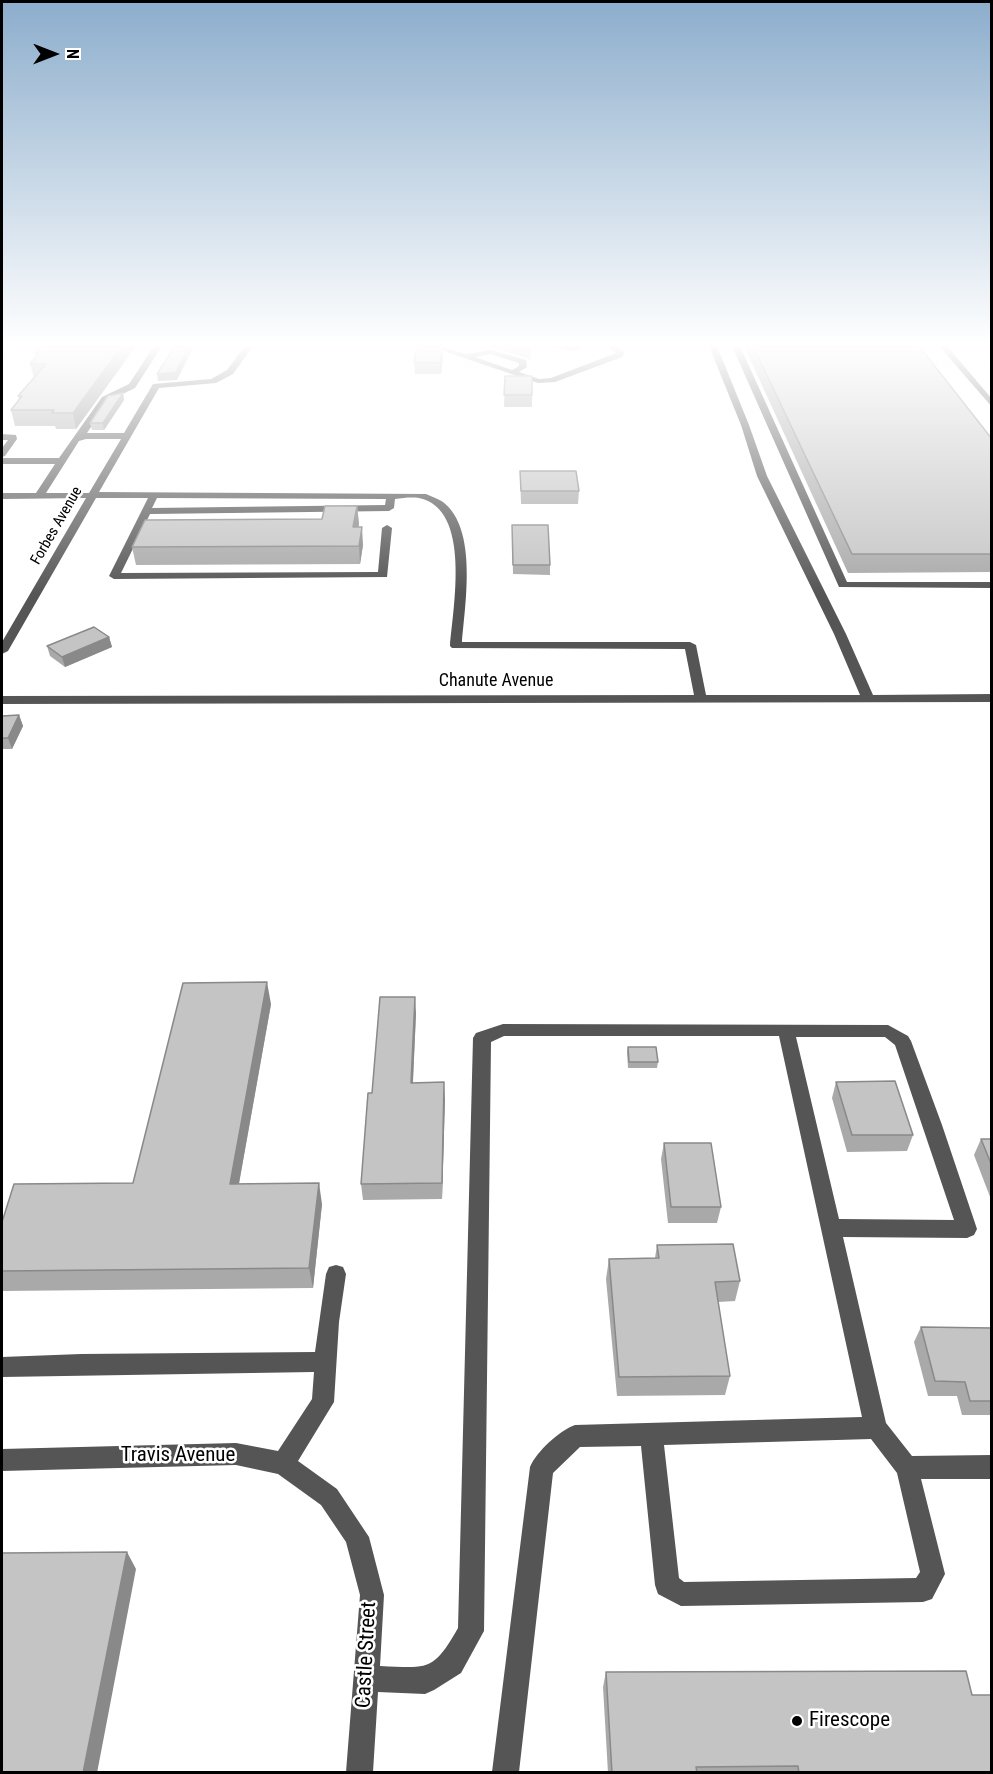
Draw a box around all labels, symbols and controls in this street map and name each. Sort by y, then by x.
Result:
north arrow [24,24,84,84]
text: N [63,49,82,59]
street label: Forbes Avenue [27,484,87,568]
street label: Chanute Avenue [439,670,553,692]
street label: Travis Avenue [121,1443,235,1469]
street label: Castle Street [352,1601,382,1709]
place label: Firescope [809,1708,890,1734]
marker: Firescope [790,1714,804,1728]

